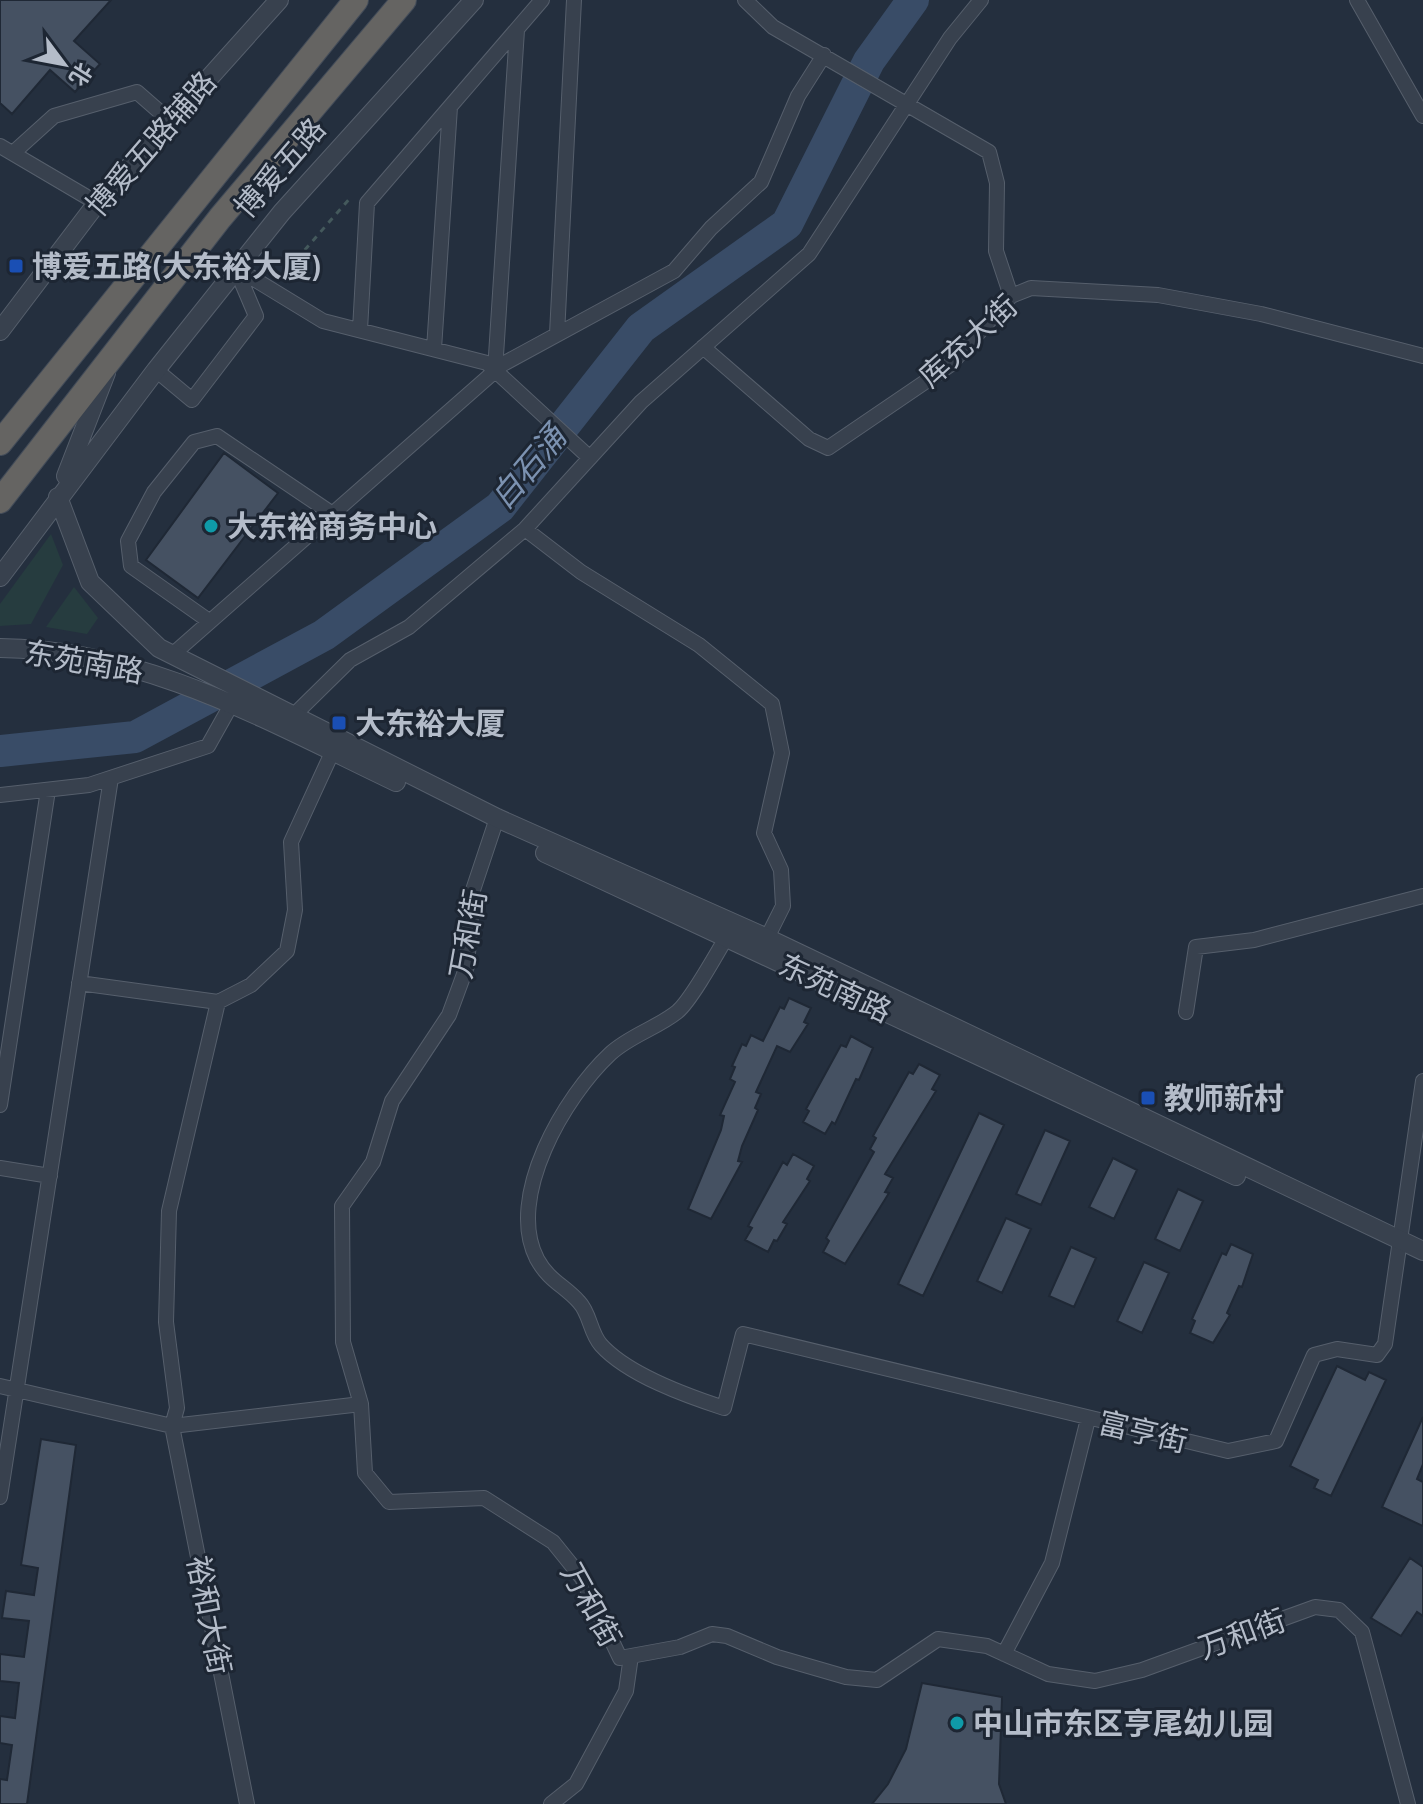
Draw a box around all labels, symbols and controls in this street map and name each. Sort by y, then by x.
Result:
north arrow [24,24,104,104]
text: 北 [63,58,98,91]
street label: 博爱五路辅路 [78,64,224,224]
street label: 博爱五路 [227,111,333,225]
place label: 博爱五路(大东裕大厦) [32,248,322,285]
marker: 博爱五路(大东裕大厦) [7,257,25,275]
street label: 库充大街 [911,287,1025,395]
water label: 白石涌 [482,415,576,516]
place label: 大东裕商务中心 [227,508,437,545]
marker: 大东裕商务中心 [202,517,220,535]
street label: 东苑南路 [22,633,146,691]
place label: 大东裕大厦 [355,705,505,742]
marker: 大东裕大厦 [330,714,348,732]
street label: 万和街 [442,886,494,982]
street label: 东苑南路 [773,946,897,1030]
place label: 教师新村 [1164,1080,1284,1117]
marker: 教师新村 [1139,1089,1157,1107]
street label: 富亨街 [1095,1404,1191,1460]
street label: 裕和大街 [179,1553,239,1677]
street label: 万和街 [553,1557,629,1653]
street label: 万和街 [1193,1601,1291,1667]
place label: 中山市东区亨尾幼儿园 [973,1705,1273,1742]
marker: 中山市东区亨尾幼儿园 [948,1714,966,1732]

